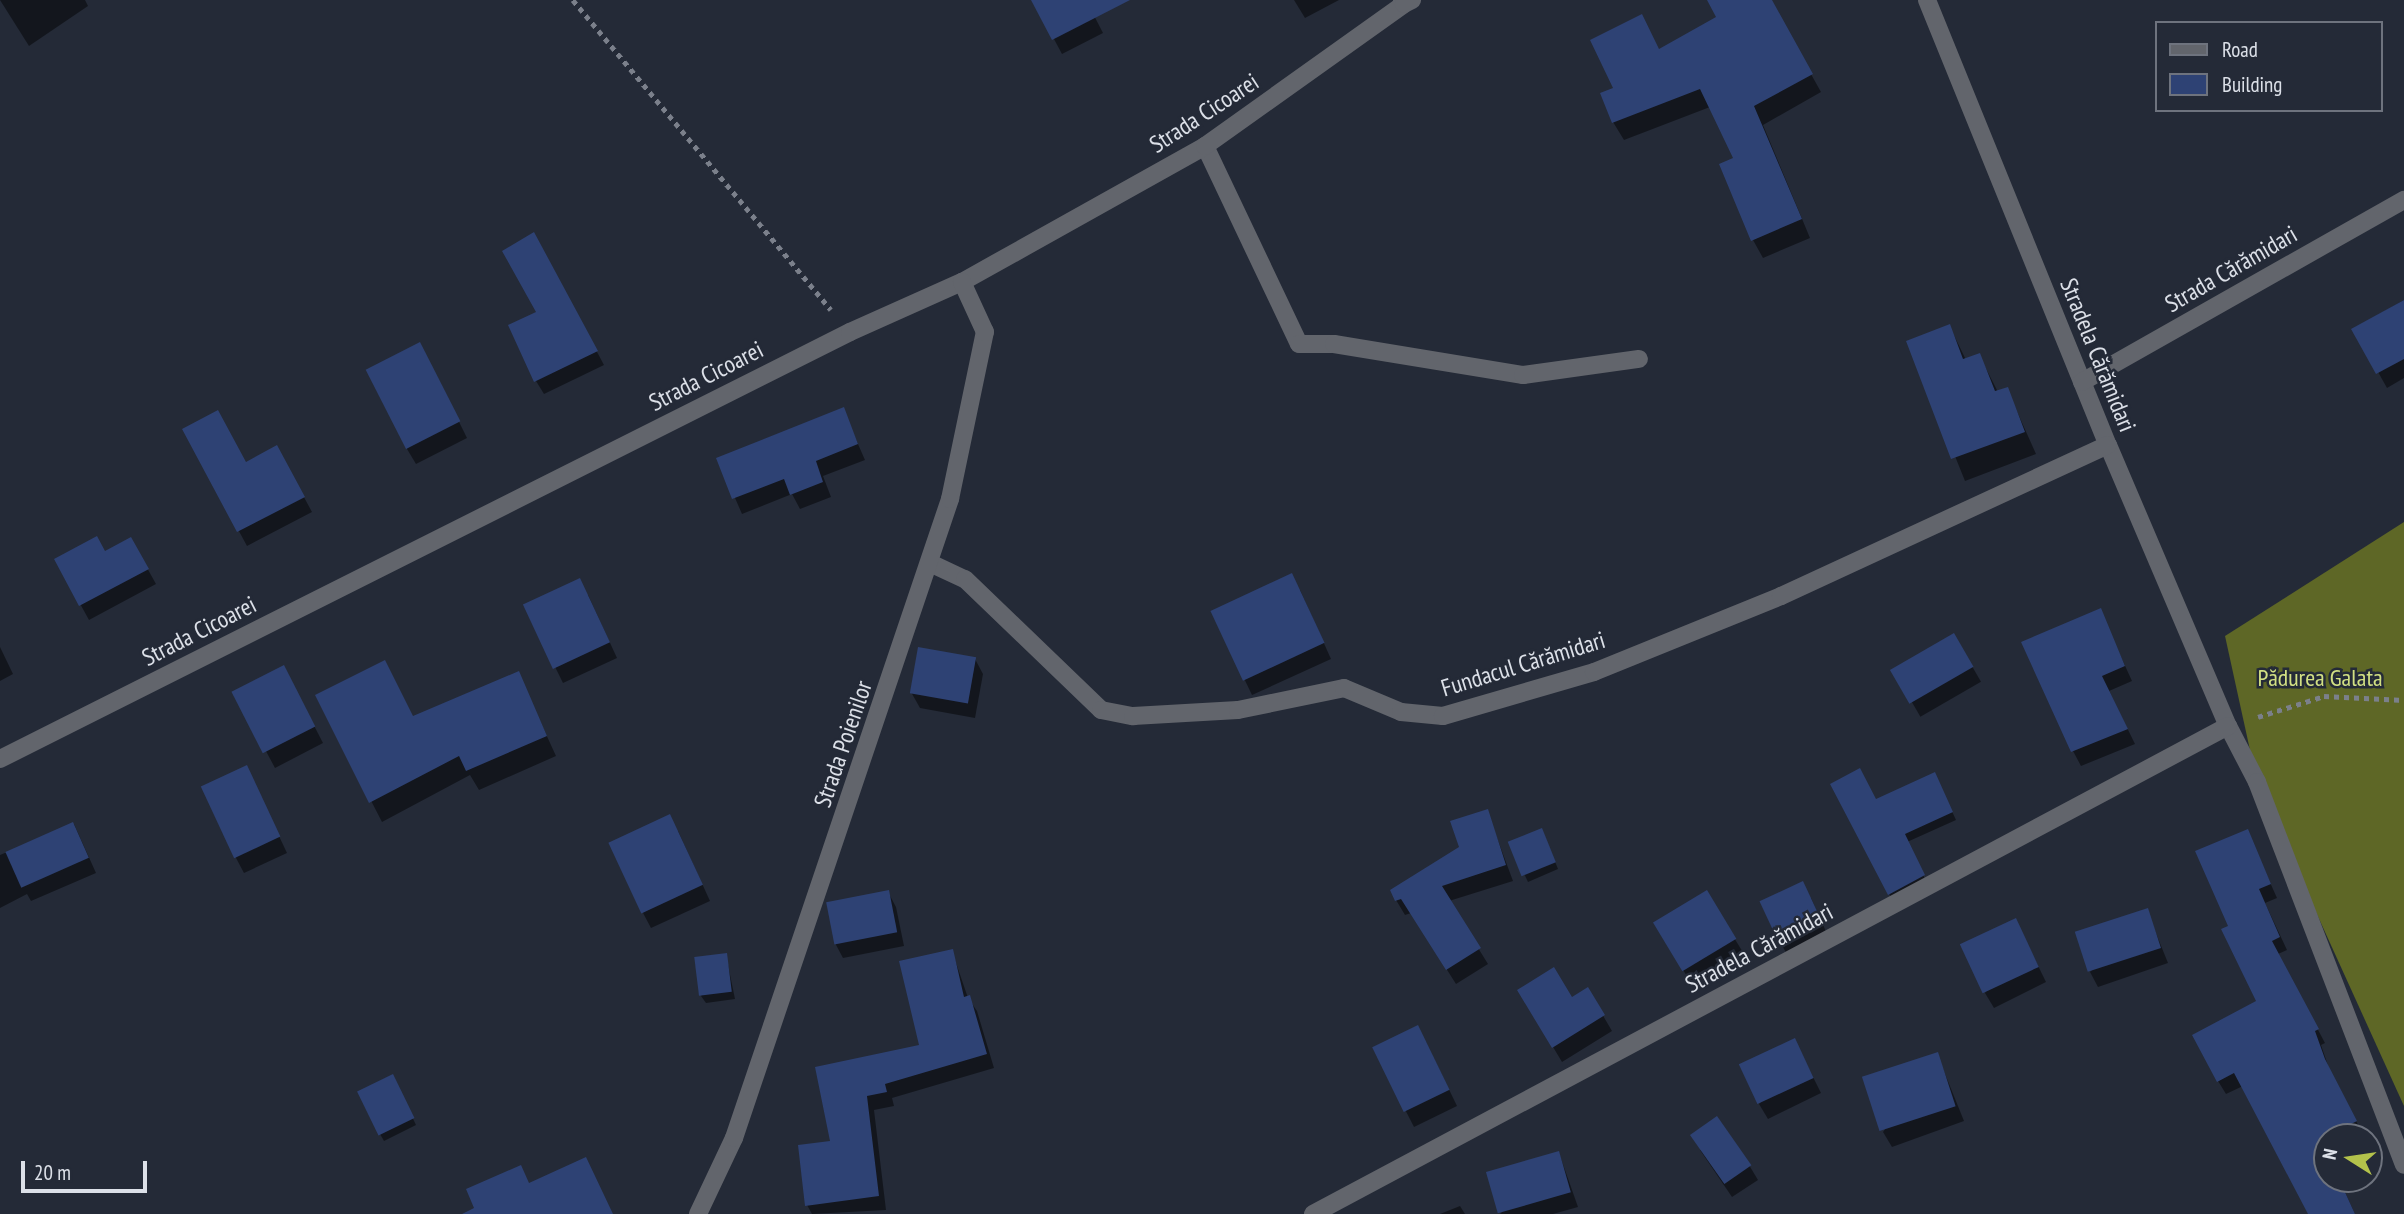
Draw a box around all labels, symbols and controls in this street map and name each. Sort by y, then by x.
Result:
legend [2156,21,2383,112]
text: Road [2222,36,2258,63]
street label: Strada Cicoarei [1144,67,1264,159]
text: Building [2222,71,2282,98]
street label: Strada Cărămidari [2160,220,2302,318]
street label: Stradela Cărămidari [2054,274,2142,436]
street label: Strada Cicoarei [644,335,768,417]
street label: Strada Cicoarei [137,590,261,672]
street label: Fundacul Cărămidari [1438,625,1608,703]
park label: Pădurea Galata [2257,664,2383,692]
street label: Strada Poienilor [808,677,878,811]
street label: Stradela Cărămidari [1680,897,1838,999]
north arrow [2313,1123,2383,1193]
text: N [2317,1147,2342,1162]
scale bar [24,1148,150,1192]
text: 20 m [34,1159,71,1186]

